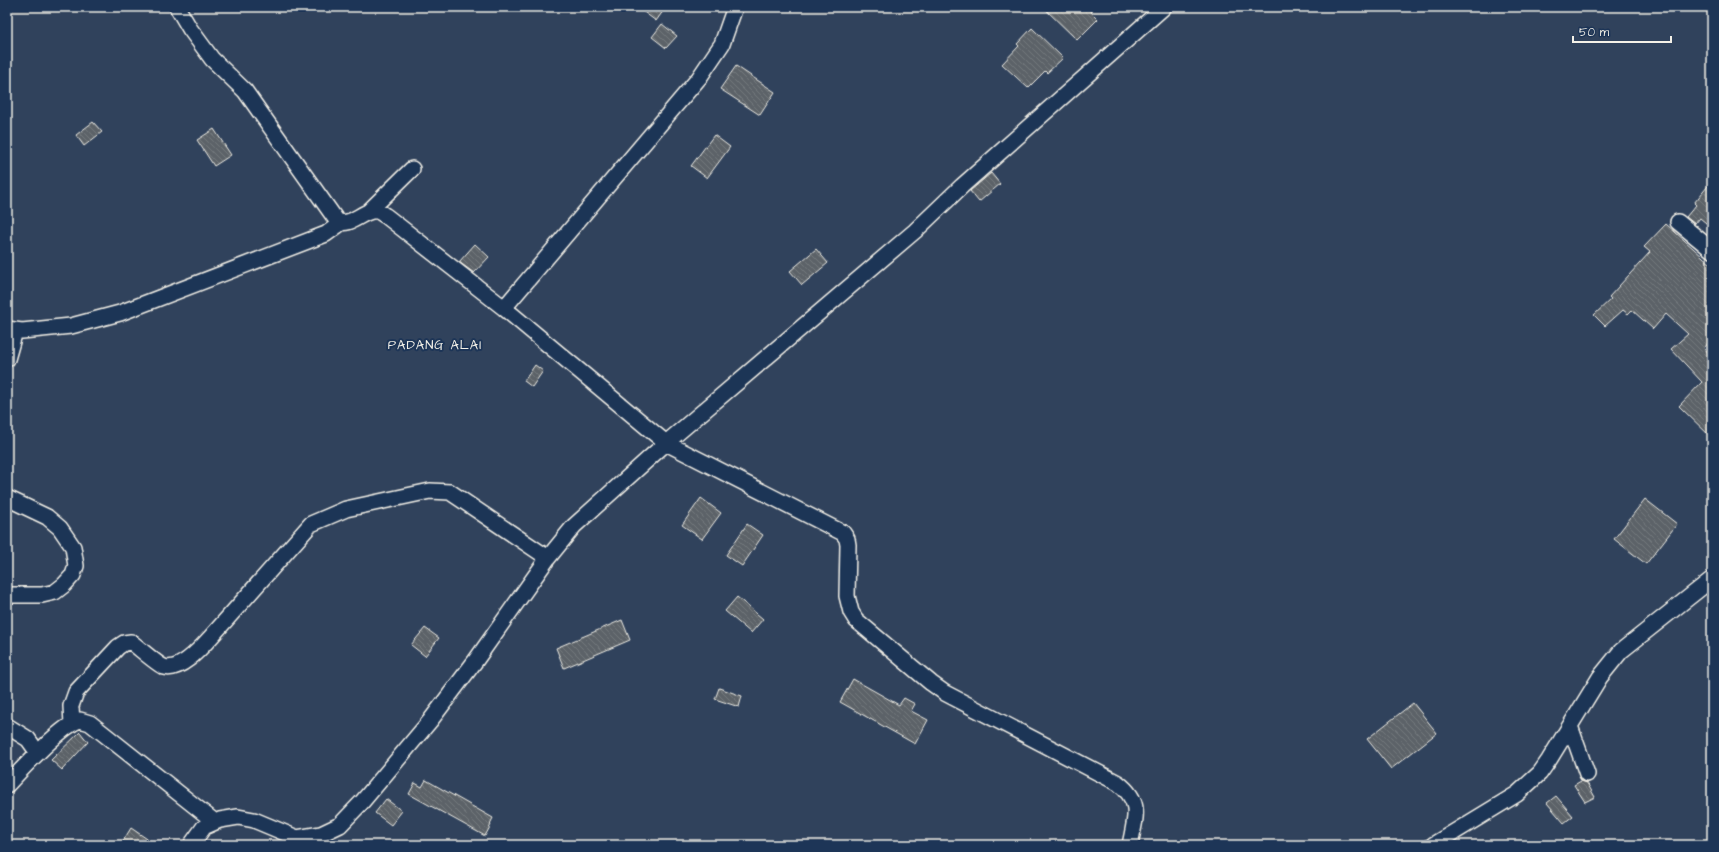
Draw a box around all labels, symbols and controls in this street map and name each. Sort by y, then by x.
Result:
scale bar [1573,18,1671,44]
text: 50 m [1579,24,1610,41]
district label: PADANG ALAI [388,336,482,354]

